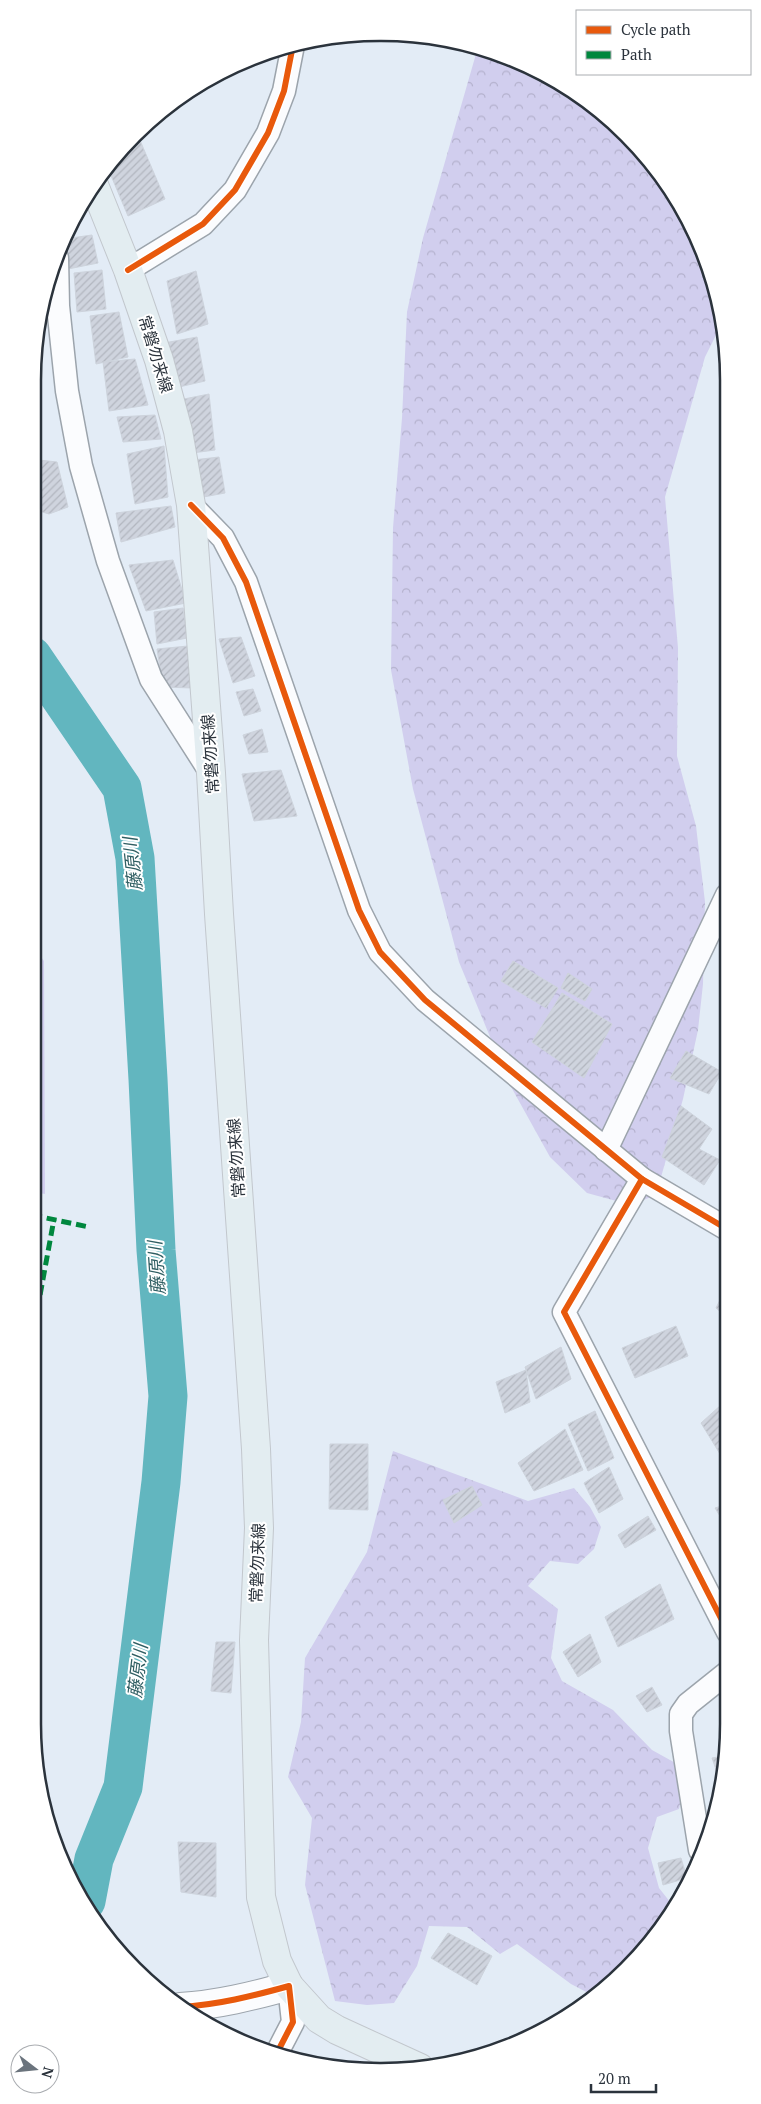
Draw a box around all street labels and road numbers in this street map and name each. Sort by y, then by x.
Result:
street label: 常磐勿来線 [134,313,178,395]
street label: 常磐勿来線 [196,713,224,795]
street label: 常磐勿来線 [222,1117,250,1199]
street label: 常磐勿来線 [245,1523,269,1603]

